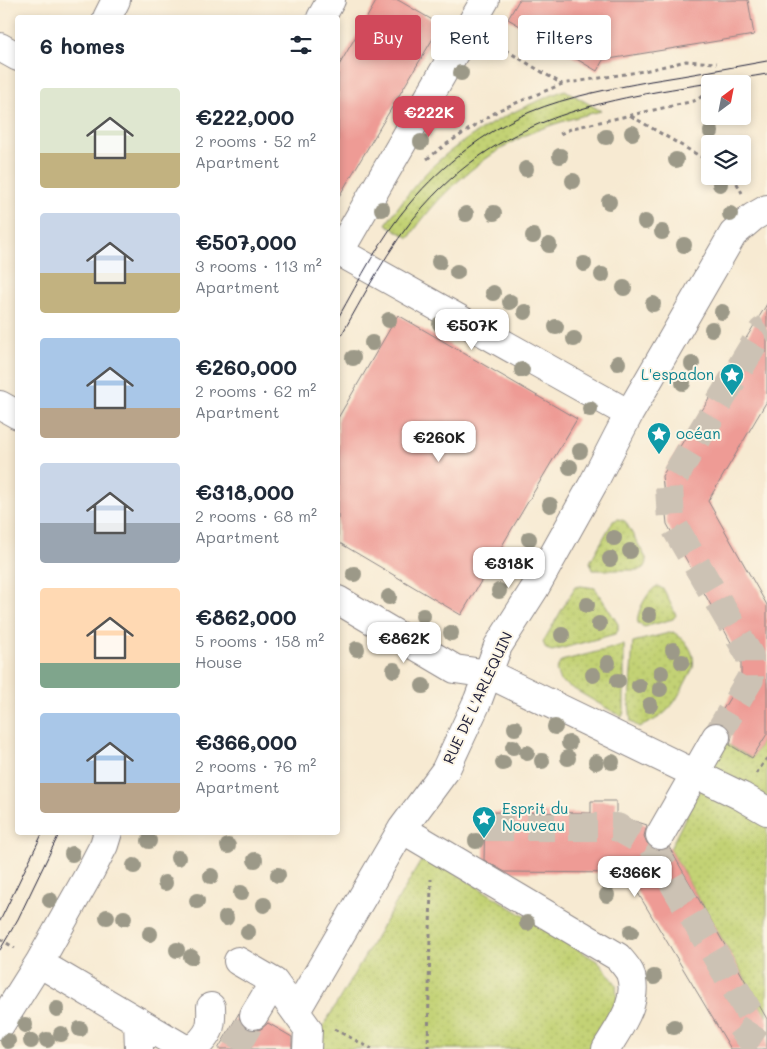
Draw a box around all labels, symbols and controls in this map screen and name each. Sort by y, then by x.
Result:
chip: Buy [355,15,421,60]
chip: Rent [431,15,508,60]
chip: Filters [518,15,611,60]
icon: filters [287,31,315,59]
text: 6 homes [40,32,125,59]
north arrow [701,75,751,125]
map controls [701,75,751,185]
pin: €222K [394,96,464,138]
text: €222K [404,101,454,122]
text: €222,000 [195,103,294,130]
icon: home [80,108,140,168]
text: 2 rooms · 52 m² [195,130,316,151]
button: layers [701,135,751,185]
text: Apartment [195,151,280,172]
text: €507,000 [195,228,296,255]
icon: home [80,233,140,293]
text: 3 rooms · 113 m² [195,255,322,276]
text: Apartment [195,276,280,297]
pin: €507K [437,308,507,351]
text: €507K [446,314,498,335]
text: €260,000 [195,353,297,380]
icon: home [80,358,140,418]
place icon: L'espadon [719,362,745,396]
place label: L'espadon [641,364,714,384]
text: 2 rooms · 62 m² [195,380,316,401]
text: Apartment [195,401,280,422]
pin: €260K [404,420,474,463]
place icon: océan [646,421,672,455]
place label: océan [676,423,721,443]
text: €260K [413,426,465,447]
text: €318,000 [195,478,294,505]
icon: home [80,483,140,543]
text: 2 rooms · 68 m² [195,505,317,526]
text: Apartment [195,526,280,547]
pin: €318K [474,546,544,589]
text: €318K [484,552,534,573]
text: €862,000 [195,603,296,630]
icon: home [80,608,140,668]
pin: €862K [369,622,439,664]
text: €862K [378,627,430,648]
street label: RUE DE L'ARLEQUIN [438,628,517,767]
text: 5 rooms · 158 m² [195,630,324,651]
text: House [195,651,242,672]
text: €366,000 [195,728,297,755]
icon: home [80,733,140,793]
text: 2 rooms · 76 m² [195,755,316,776]
text: Apartment [195,776,280,797]
place label: Esprit du Nouveau [502,798,568,835]
place icon: Esprit du Nouveau [471,805,497,839]
pin: €366K [600,856,670,898]
text: €366K [609,861,661,882]

